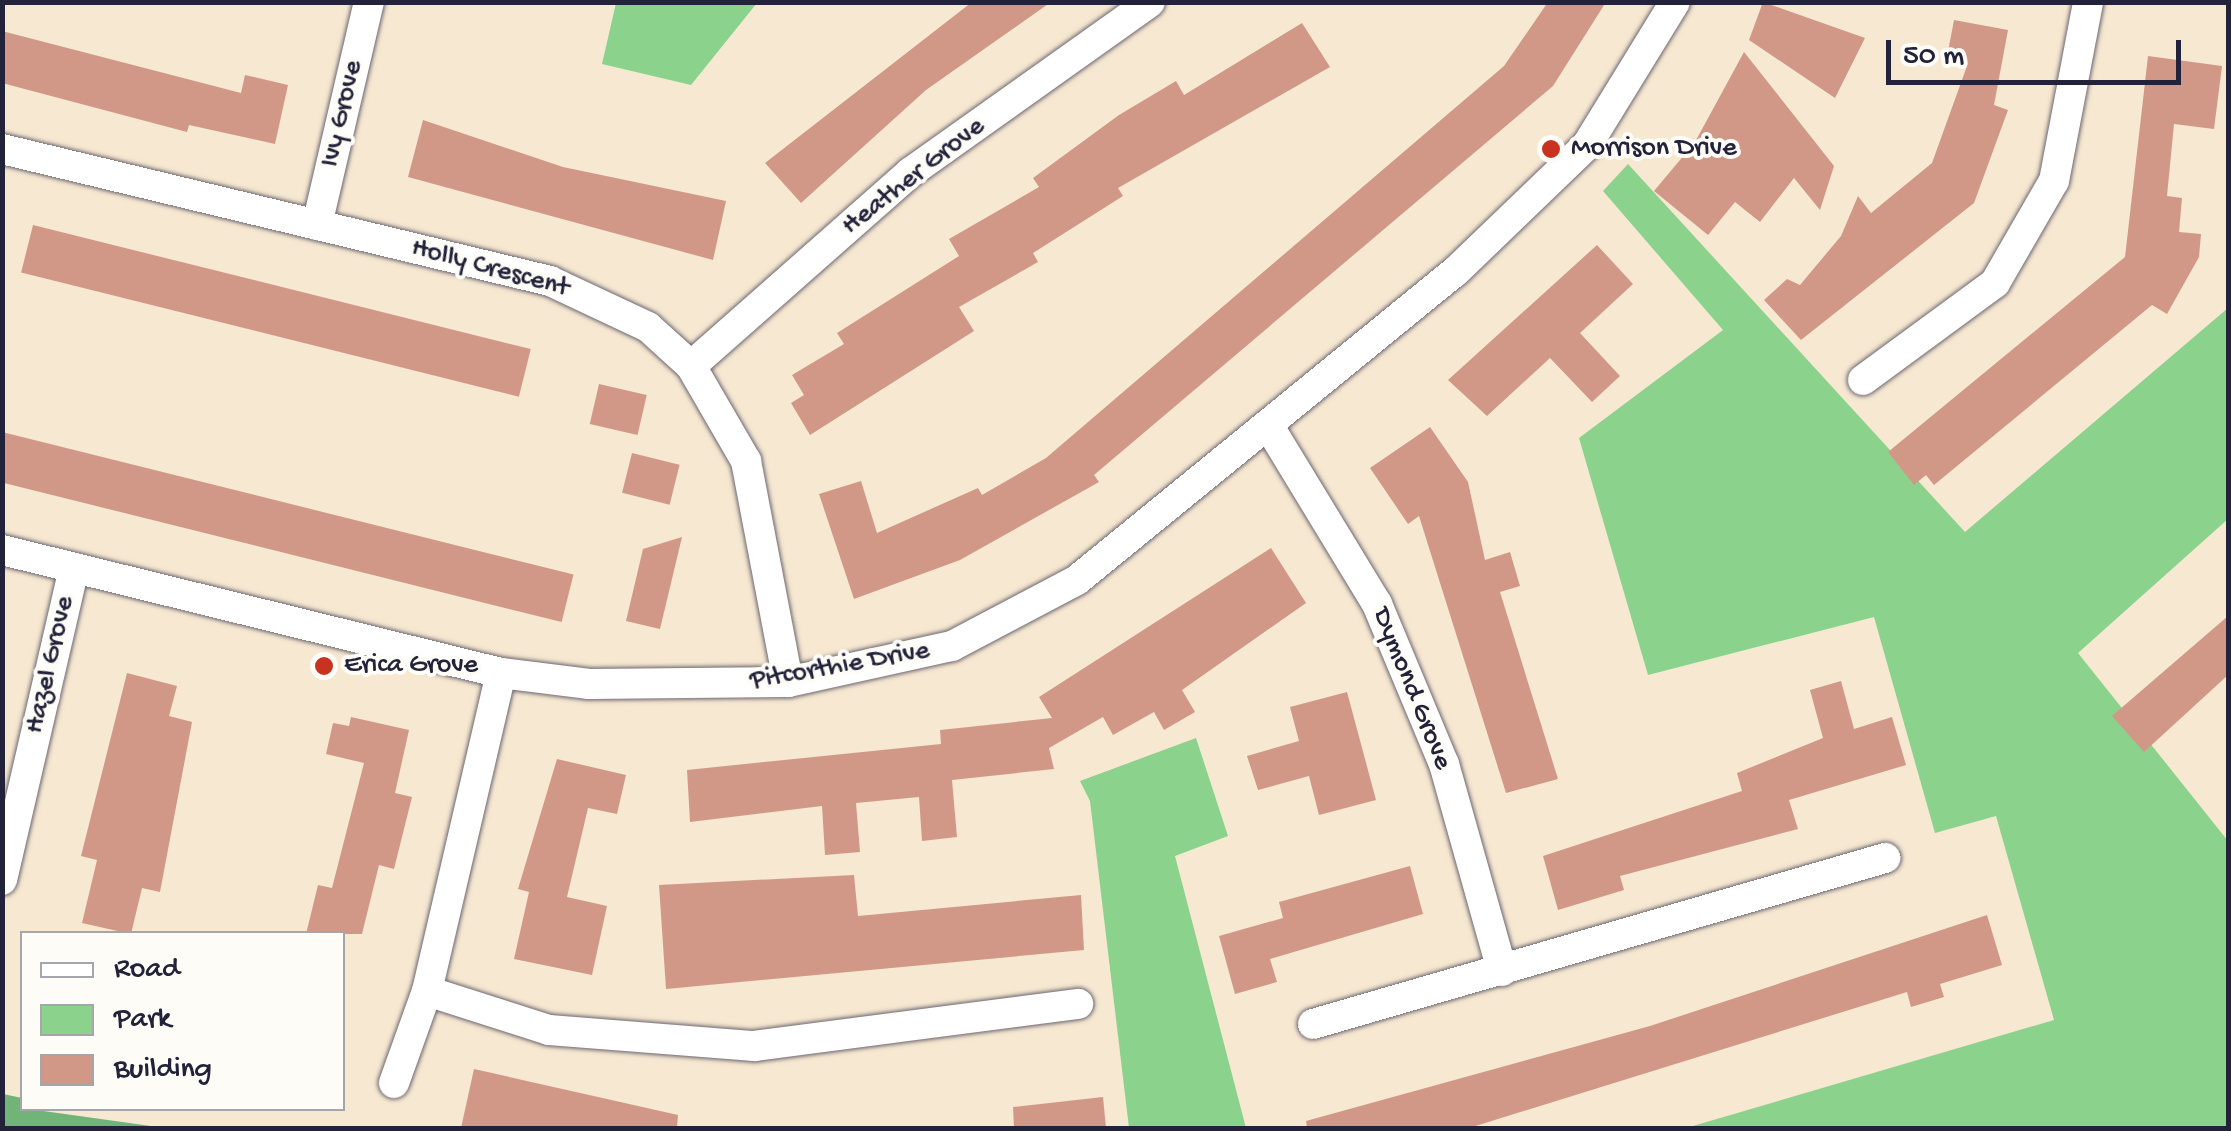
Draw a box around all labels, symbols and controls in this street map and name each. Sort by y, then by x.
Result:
scale bar [1891,20,2186,82]
text: 50 m [1903,40,1964,75]
street label: Ivy Grove [314,57,372,171]
street label: Heather Grove [836,111,992,243]
place label: Morrison Drive [1571,132,1737,166]
marker: Morrison Drive [1540,138,1562,160]
street label: Holly Crescent [408,232,572,306]
street label: Hazel Grove [19,593,83,737]
street label: Dymond Grove [1363,603,1459,775]
street label: Pitcorthie Drive [748,635,932,699]
place label: Erica Grove [344,649,478,683]
marker: Erica Grove [313,655,335,677]
legend [20,931,345,1111]
text: Road [114,953,180,988]
text: Park [114,1003,171,1038]
text: Building [114,1053,212,1088]

